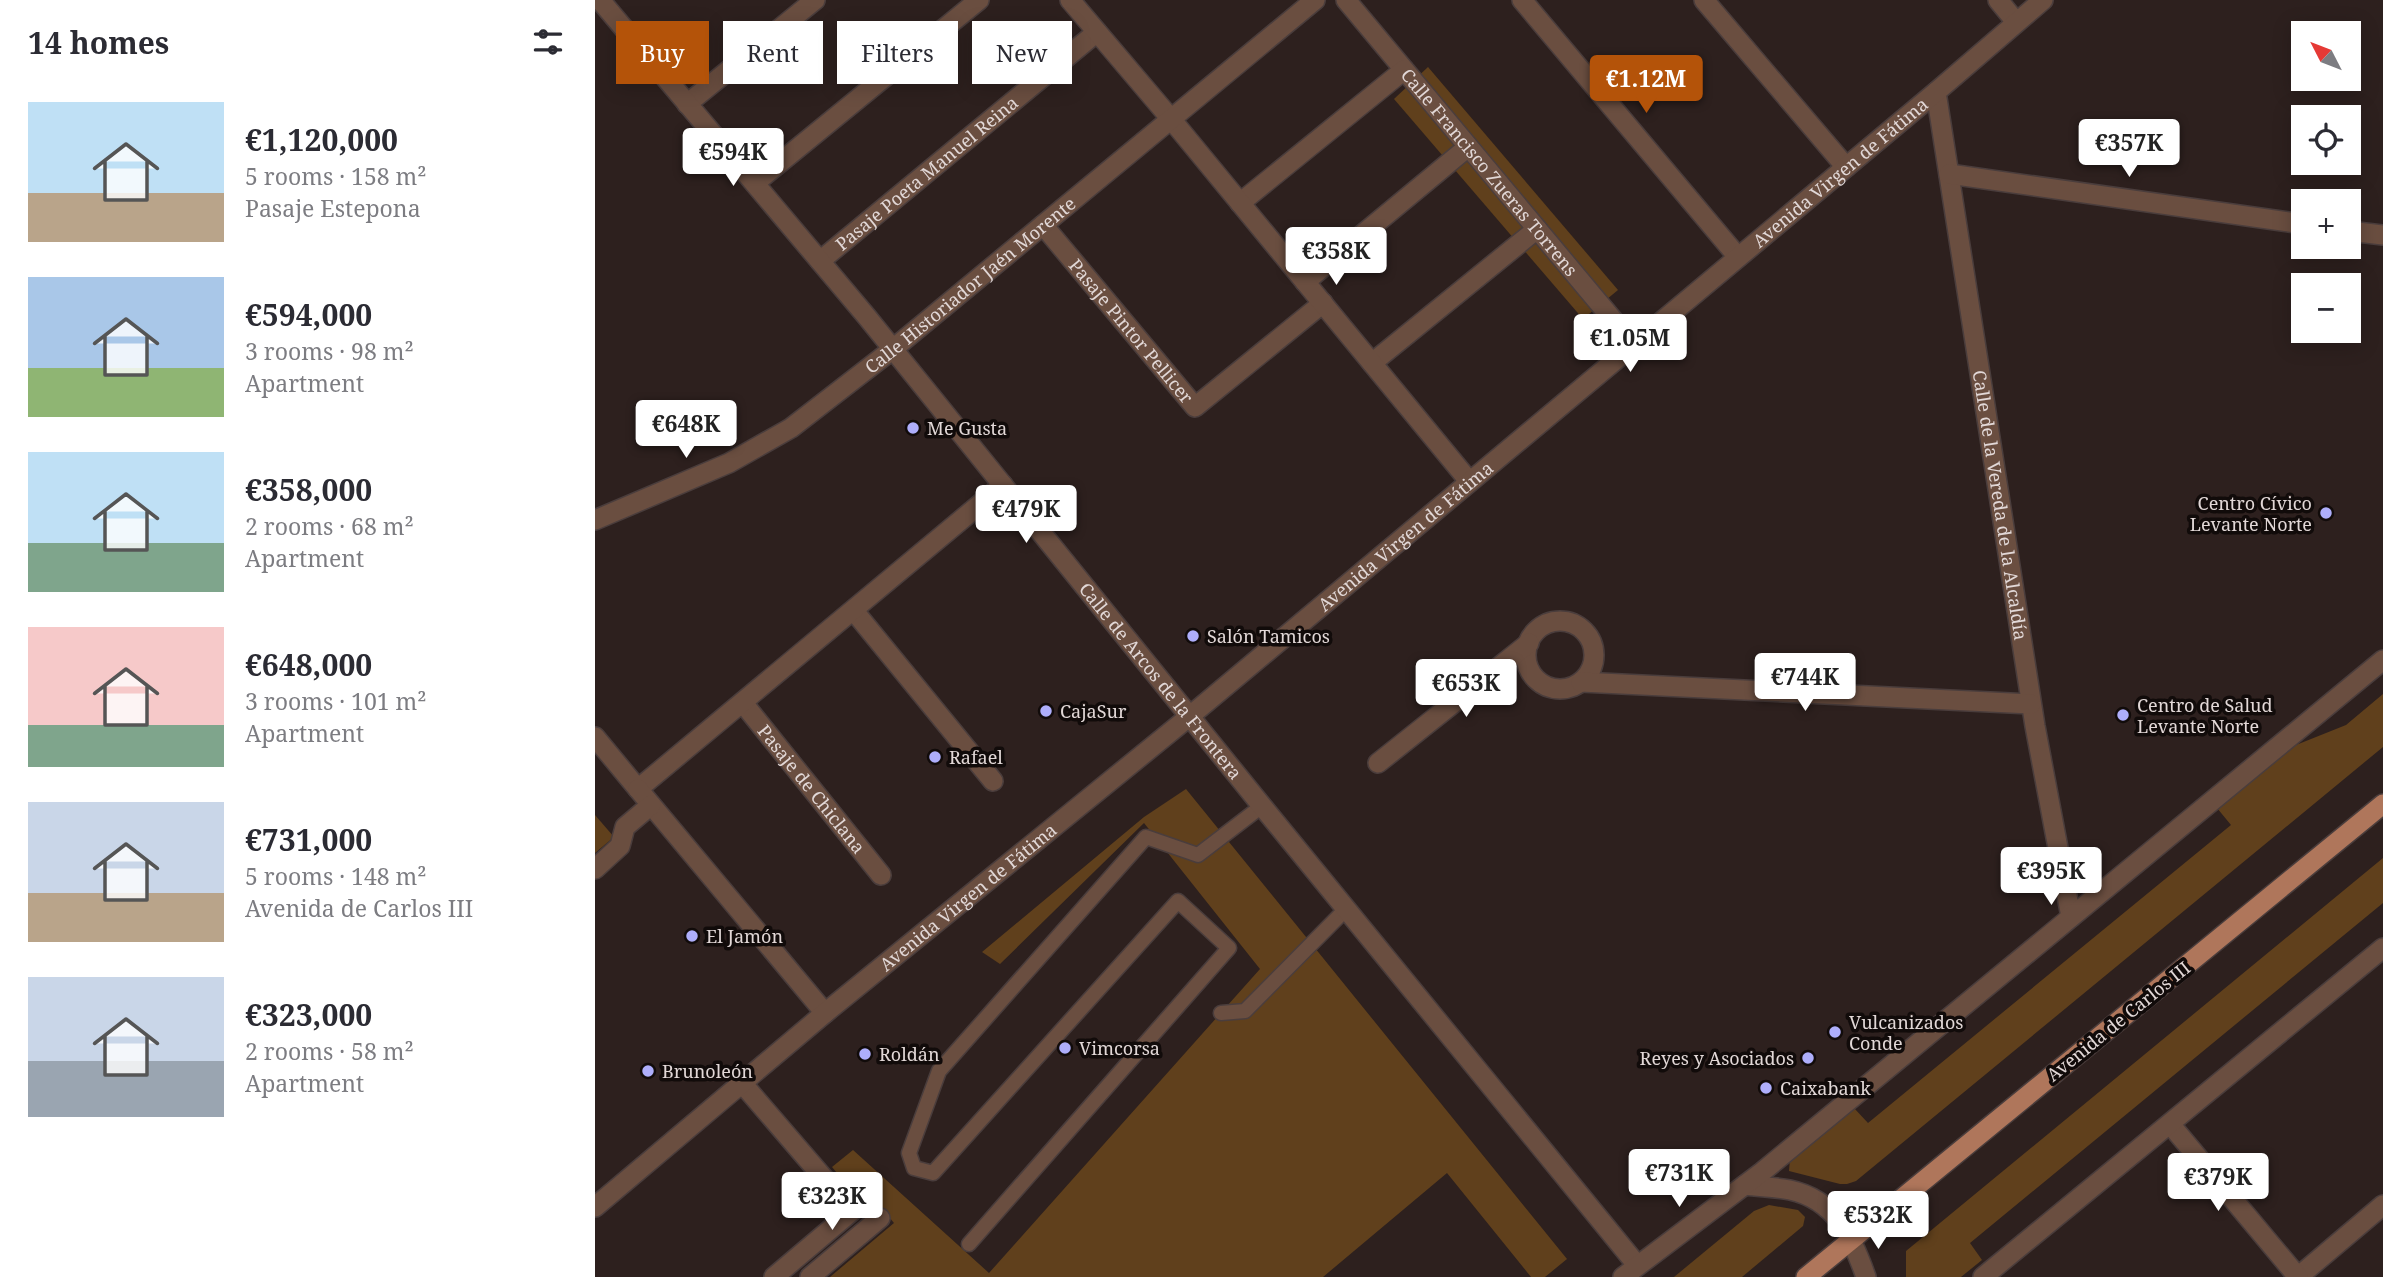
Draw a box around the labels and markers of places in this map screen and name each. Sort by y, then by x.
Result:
pin: €1.12M [1589,55,1703,115]
pin: €357K [2080,120,2178,179]
pin: €594K [684,128,782,188]
pin: €358K [1287,228,1385,287]
pin: €1.05M [1573,314,1687,374]
pin: €648K [637,400,735,460]
place label: Me Gusta [927,416,1007,440]
marker: Me Gusta [905,420,921,436]
pin: €479K [977,486,1075,545]
place label: Centro Cívico Levante Norte [2190,491,2312,536]
marker: Centro Cívico Levante Norte [2318,505,2334,521]
place label: Salón Tamicos [1207,624,1330,648]
marker: Salón Tamicos [1185,628,1201,644]
pin: €744K [1756,654,1854,713]
pin: €653K [1417,660,1515,719]
place label: Centro de Salud Levante Norte [2137,693,2273,738]
place label: CajaSur [1060,699,1127,723]
marker: CajaSur [1038,703,1054,719]
marker: Centro de Salud Levante Norte [2115,707,2131,723]
place label: Rafael [949,745,1003,769]
marker: Rafael [927,749,943,765]
pin: €395K [2002,848,2100,907]
place label: El Jamón [706,924,783,948]
marker: El Jamón [684,928,700,944]
place label: Vulcanizados Conde [1849,1010,1963,1055]
marker: Vulcanizados Conde [1827,1024,1843,1040]
place label: Vimcorsa [1079,1036,1160,1060]
marker: Vimcorsa [1057,1040,1073,1056]
place label: Roldán [879,1042,940,1066]
marker: Roldán [857,1046,873,1062]
place label: Reyes y Asociados [1640,1046,1794,1070]
marker: Reyes y Asociados [1800,1050,1816,1066]
place label: Brunoleón [662,1059,753,1083]
marker: Brunoleón [640,1063,656,1079]
place label: Caixabank [1780,1076,1871,1100]
marker: Caixabank [1758,1080,1774,1096]
pin: €731K [1630,1150,1728,1209]
pin: €379K [2169,1154,2267,1213]
pin: €323K [783,1172,881,1232]
pin: €532K [1829,1192,1927,1251]

